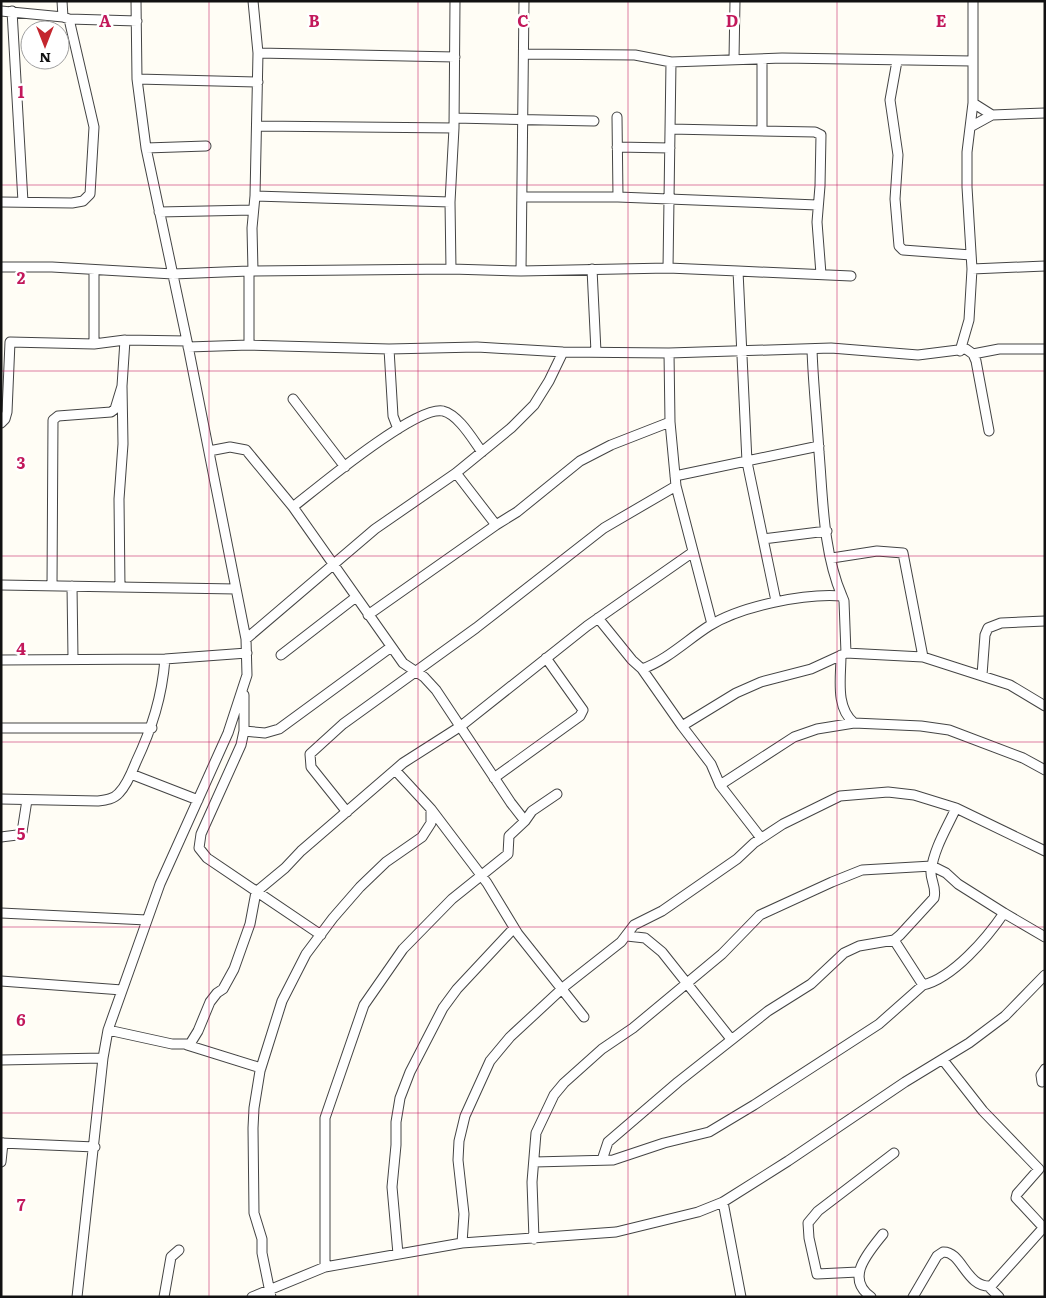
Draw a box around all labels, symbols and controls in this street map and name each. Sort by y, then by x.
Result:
text: A [99,8,111,32]
text: B [308,8,320,32]
text: C [517,8,529,32]
text: D [726,8,738,32]
text: E [936,8,947,32]
north arrow [20,20,70,70]
text: N [39,49,51,69]
text: 1 [18,79,25,103]
text: 2 [17,265,26,289]
text: 3 [17,450,26,474]
text: 4 [16,636,26,660]
text: 5 [17,821,26,845]
text: 6 [16,1007,26,1031]
text: 7 [17,1192,26,1216]

